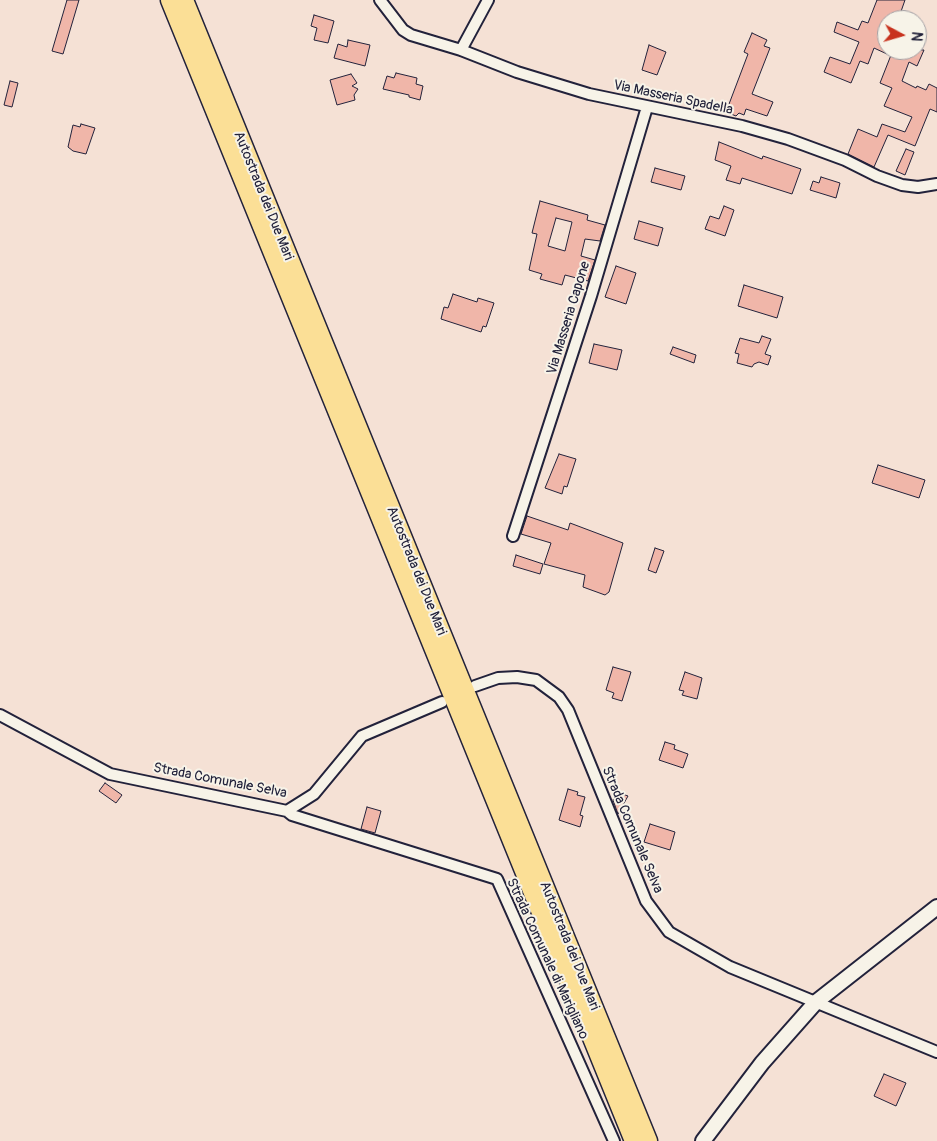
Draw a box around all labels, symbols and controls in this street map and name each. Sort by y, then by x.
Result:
north arrow [877,10,927,60]
text: N [907,31,925,42]
street label: Via Masseria Spadella [612,77,734,119]
street label: Autostrada dei Due Mari [229,129,297,263]
street label: Via Masseria Capone [544,259,594,377]
street label: Autostrada dei Due Mari [382,504,450,638]
street label: Strada Comunale Selva [152,760,288,802]
street label: Strada Comunale Selva [598,764,666,896]
street label: Strada Comunale di Marigliano [502,876,592,1042]
street label: Autostrada dei Due Mari [535,879,603,1013]

